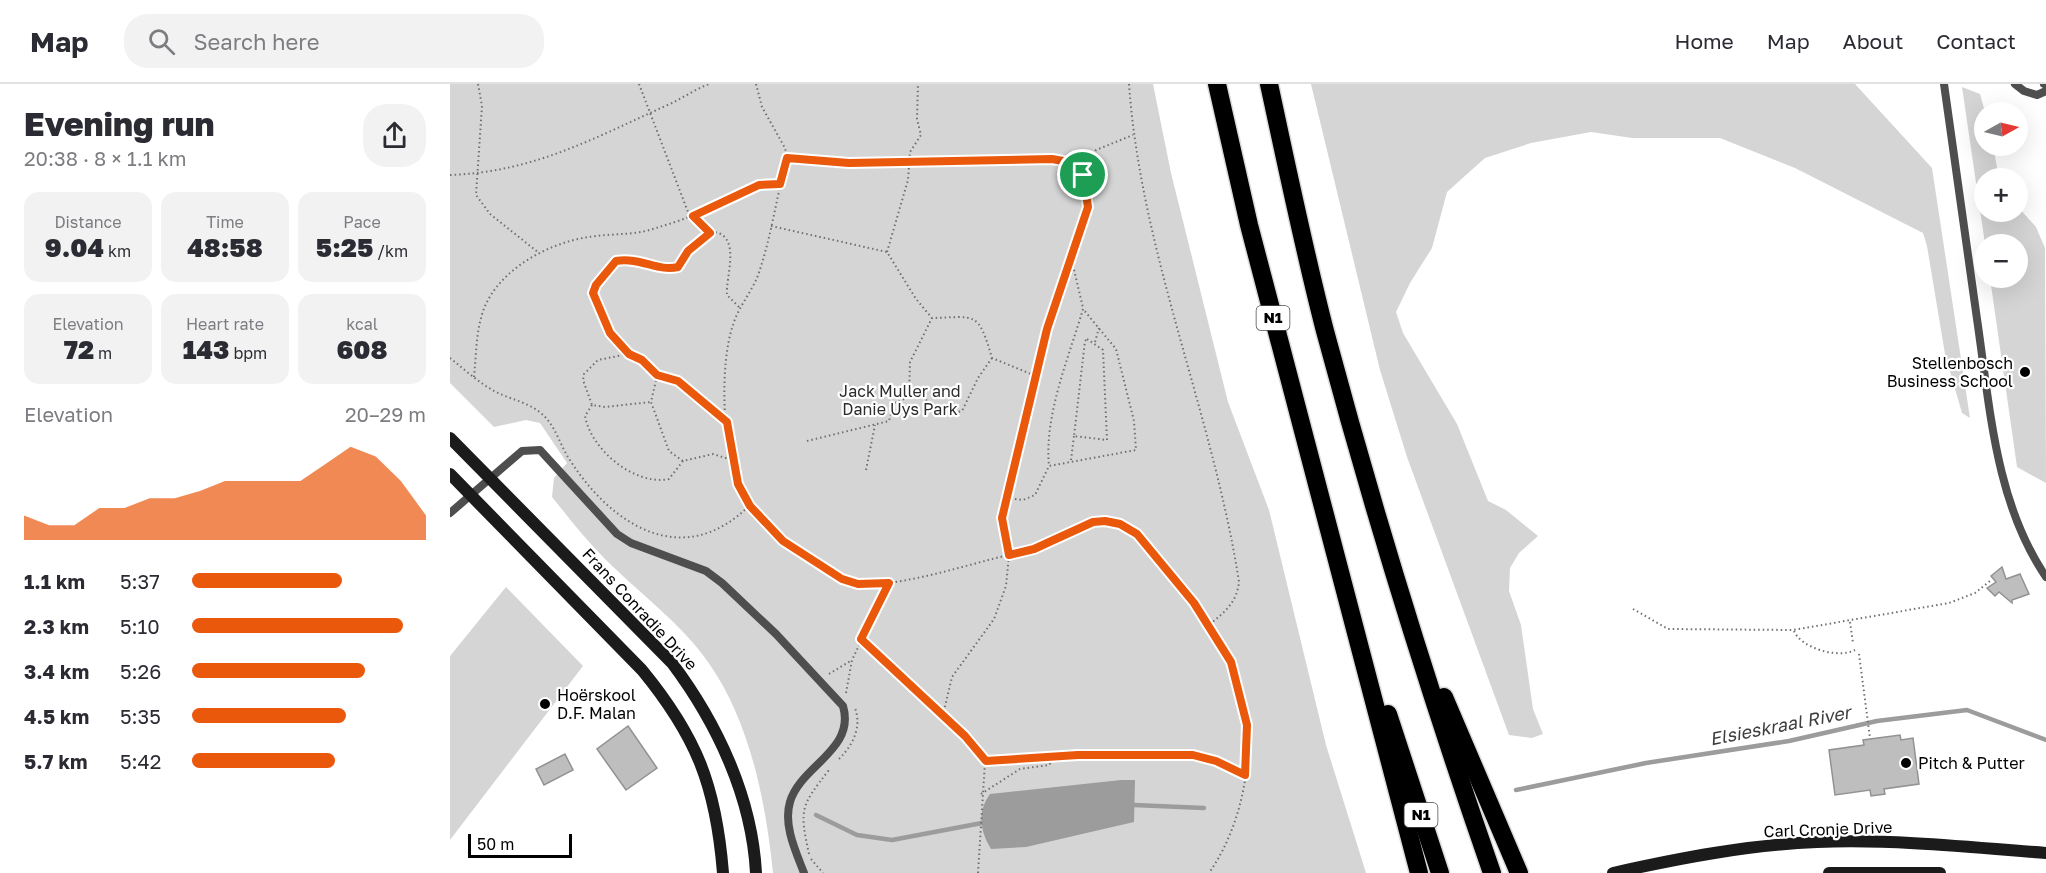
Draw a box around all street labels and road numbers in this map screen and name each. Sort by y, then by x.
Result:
road number: N1 [1256,306,1290,330]
street label: Frans Conradie Drive [578,544,702,674]
road number: N1 [1404,803,1438,827]
street label: Carl Cronje Drive [1763,817,1893,841]

